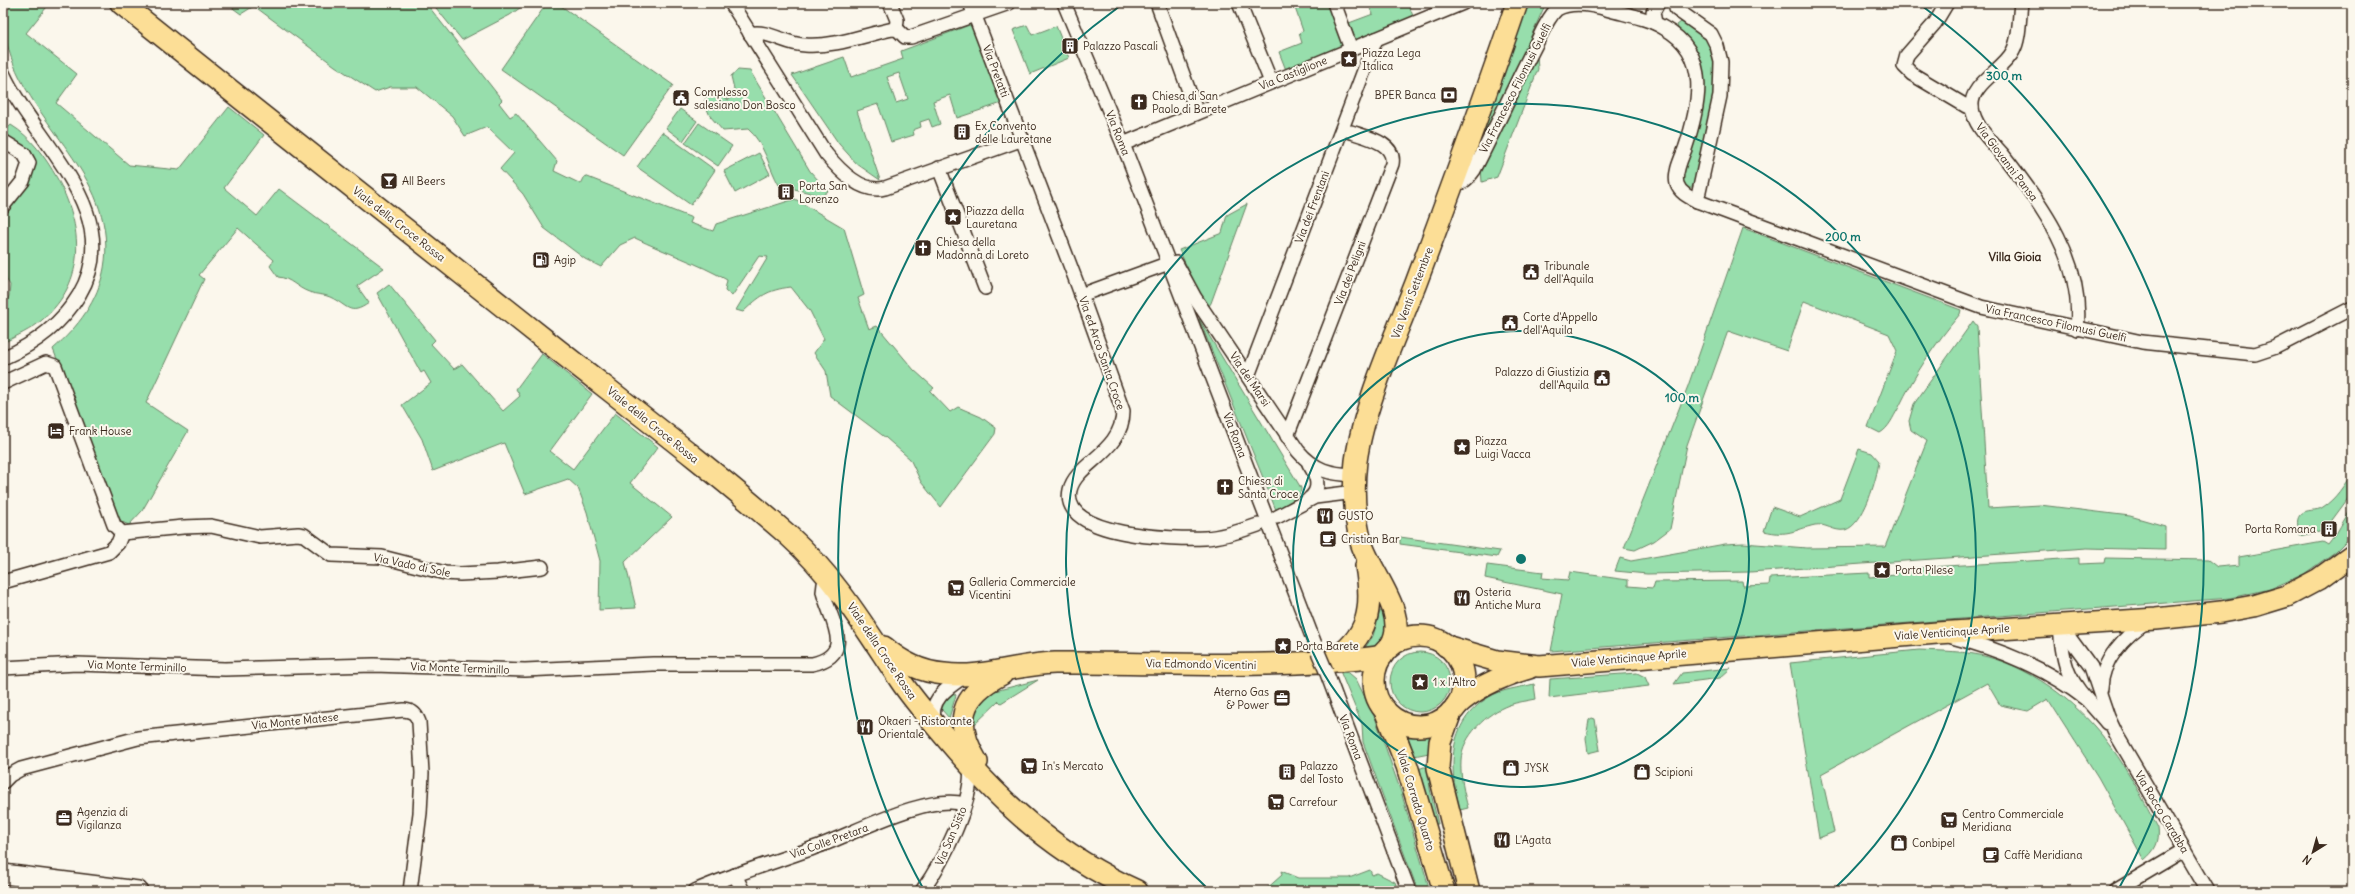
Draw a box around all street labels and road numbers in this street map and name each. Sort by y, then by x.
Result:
street label: Via Francesco Filomusi Guelfi [1476,21,1554,155]
street label: Via Pretatti [980,43,1012,99]
street label: Via Castiglione [1257,53,1329,93]
street label: Via Roma [1103,108,1133,158]
street label: Via Giovanni Pansa [1973,120,2041,204]
street label: Via dei Frentani [1292,169,1332,245]
street label: Viale della Croce Rossa [350,183,448,265]
street label: Via dei Peligni [1331,239,1369,307]
street label: Via Venti Settembre [1388,245,1436,341]
street label: Via ed Arco Santa Croce [1076,294,1128,412]
street label: Via Francesco Filomusi Guelfi [1984,301,2128,345]
street label: Via dei Marsi [1227,349,1273,409]
street label: Viale della Croce Rossa [604,384,702,466]
street label: Via Roma [1220,410,1250,460]
street label: Via Vado di Sole [372,550,452,580]
street label: Viale della Croce Rossa [844,600,920,702]
street label: Viale Venticinque Aprile [1894,621,2010,643]
street label: Viale Venticinque Aprile [1571,646,1687,670]
street label: Via Edmondo Vicentini [1146,656,1256,672]
street label: Via Monte Terminillo [87,657,187,675]
street label: Via Monte Terminillo [410,659,510,677]
street label: Via Monte Matese [251,709,339,733]
street label: Via Roma [1336,712,1366,762]
street label: Viale Corrado Quarto [1394,747,1438,853]
street label: Via Rocco Carabba [2132,768,2192,856]
street label: Via San Sisto [932,804,970,868]
street label: Via Colle Pretara [788,820,870,862]

